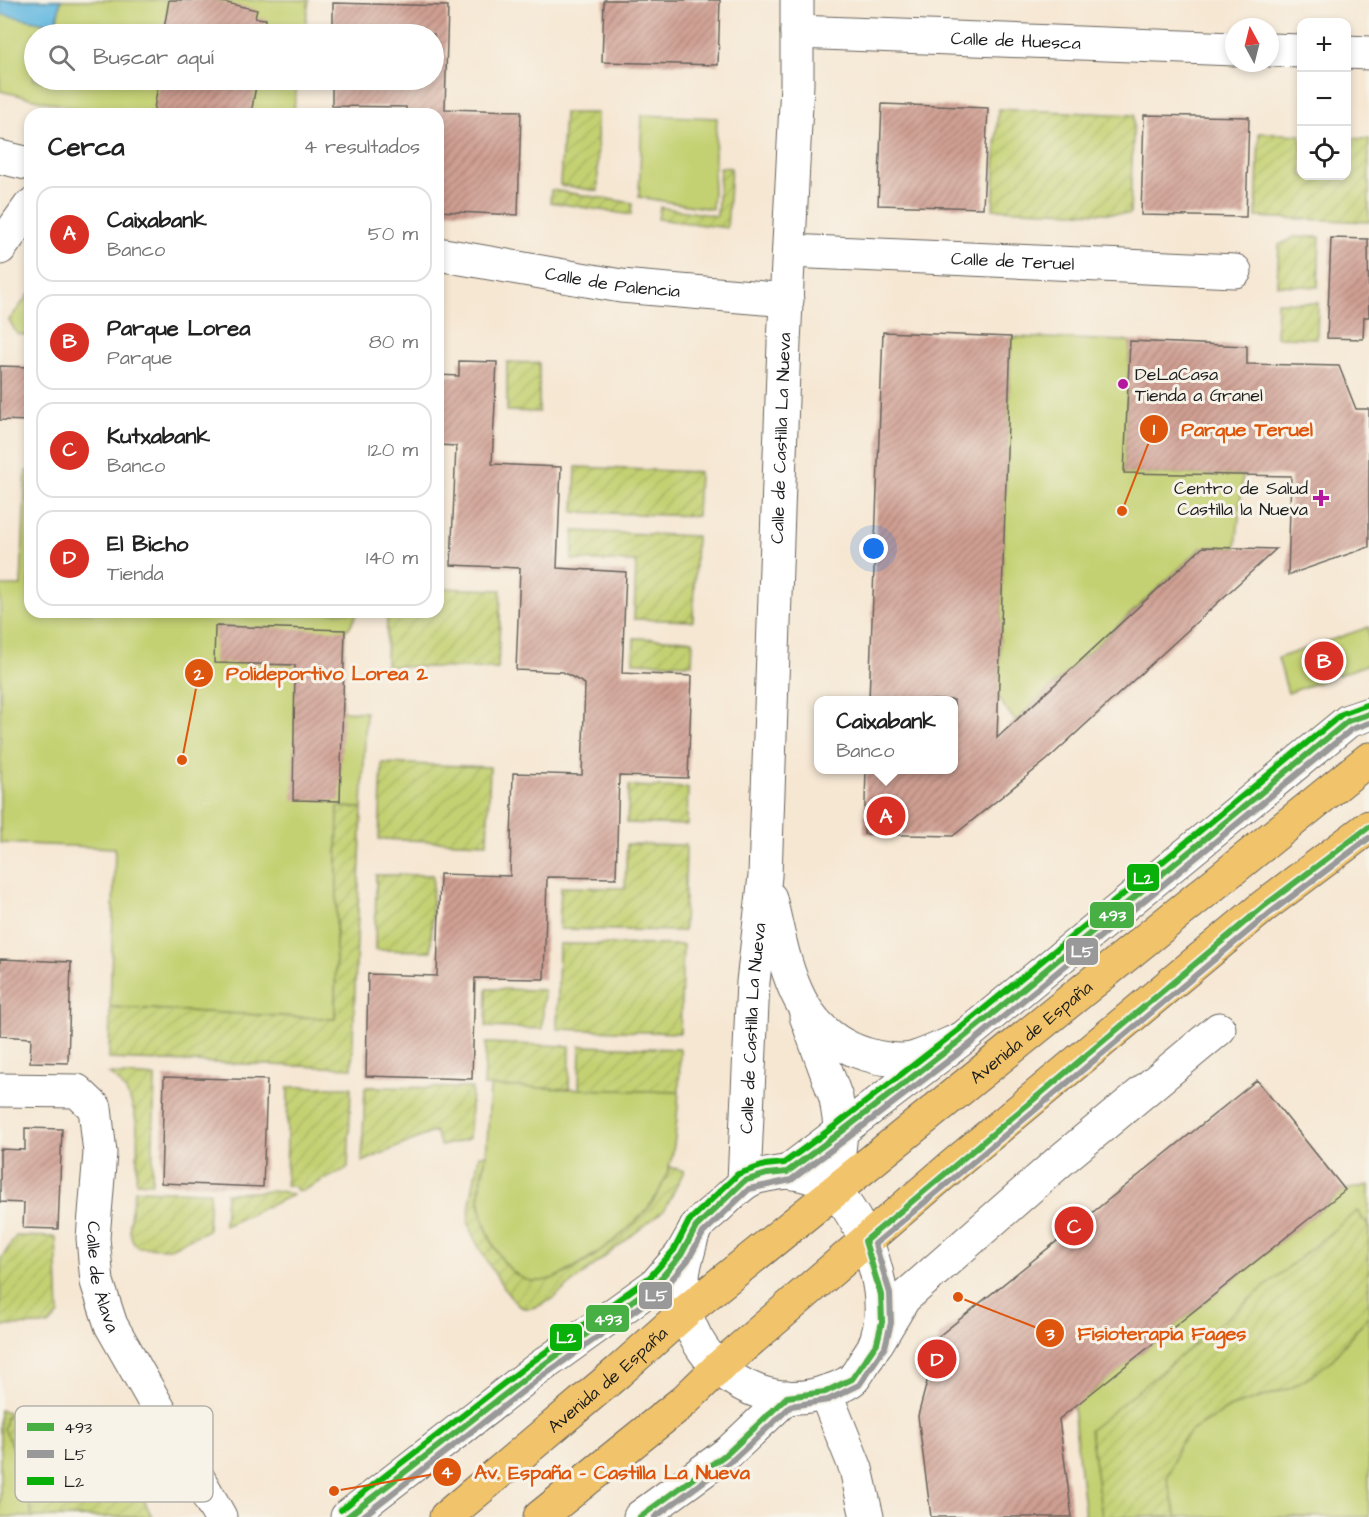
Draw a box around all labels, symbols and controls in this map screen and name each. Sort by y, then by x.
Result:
north arrow [1225,18,1279,72]
map controls [1297,18,1351,180]
button: + [1297,18,1351,72]
search box [24,24,444,90]
street label: Calle de Huesca [950,26,1081,56]
icon: search [45,41,78,74]
text: Buscar aquí [93,42,214,73]
button: − [1297,72,1351,126]
button: locate [1297,126,1351,180]
text: Cerca [48,129,125,165]
text: 4 resultados [303,133,420,161]
text: Caixabank [107,205,207,236]
text: A [63,220,76,248]
text: 50 m [368,220,418,248]
text: Banco [107,236,165,264]
street label: Calle de Teruel [951,246,1075,277]
street label: Calle de Palencia [543,261,681,304]
text: Parque Lorea [107,313,250,344]
text: B [62,328,77,356]
text: 80 m [369,328,418,356]
street label: Calle de Castilla La Nueva [765,332,798,544]
text: Parque [107,344,172,372]
place label: DeLaCasa Tienda a Granel [1135,362,1263,408]
marker: DeLaCasa Tienda a Granel [1116,377,1130,391]
callout: Parque Teruel [1139,410,1325,448]
text: Parque Teruel [1181,416,1313,444]
text: 1 [1153,417,1156,442]
text: Kutxabank [107,421,210,452]
text: C [62,436,77,464]
text: 120 m [368,436,418,464]
text: Banco [107,452,165,480]
place label: Centro de Salud Castilla la Nueva [1174,476,1308,522]
marker: Centro de Salud Castilla la Nueva [1312,489,1330,507]
text: El Bicho [107,529,188,560]
your location [859,534,888,563]
text: D [63,544,76,572]
text: 140 m [366,544,418,572]
text: Tienda [107,560,164,588]
pin: B [1304,638,1344,684]
callout: Polideportivo Lorea 2 [184,654,440,692]
text: Polideportivo Lorea 2 [226,660,429,688]
text: 2 [193,662,205,687]
popup [814,696,958,774]
text: Caixabank [836,706,936,737]
text: Banco [836,737,894,765]
pin: A [866,794,906,838]
line badge: L2 [1126,863,1160,892]
text: L2 [1133,868,1154,890]
line badge: 493 [1089,901,1135,929]
text: 493 [1098,905,1127,927]
street label: Calle de Castilla La Nueva [734,922,773,1134]
line badge: L5 [1065,937,1099,966]
text: L5 [1071,941,1094,963]
street label: Avenida de España [965,975,1098,1090]
pin: C [1054,1204,1094,1248]
street label: Calle de Álava [80,1220,125,1337]
line badge: L5 [638,1281,673,1310]
text: L5 [645,1285,668,1307]
line badge: 493 [585,1304,630,1333]
text: 493 [594,1309,623,1331]
callout: Fisioterapia Fages [1035,1314,1258,1352]
text: Fisioterapia Fages [1078,1320,1246,1349]
street label: Avenida de España [543,1321,673,1439]
text: 3 [1044,1322,1055,1347]
line badge: L2 [549,1323,583,1352]
text: L2 [556,1327,577,1349]
pin: D [918,1336,956,1382]
legend [15,1406,213,1502]
text: 493 [64,1417,92,1439]
text: L5 [64,1444,87,1466]
callout: Av. España - Castilla La Nueva [432,1453,761,1491]
text: Av. España - Castilla La Nueva [474,1459,751,1487]
text: 4 [441,1460,454,1485]
text: L2 [64,1471,84,1493]

